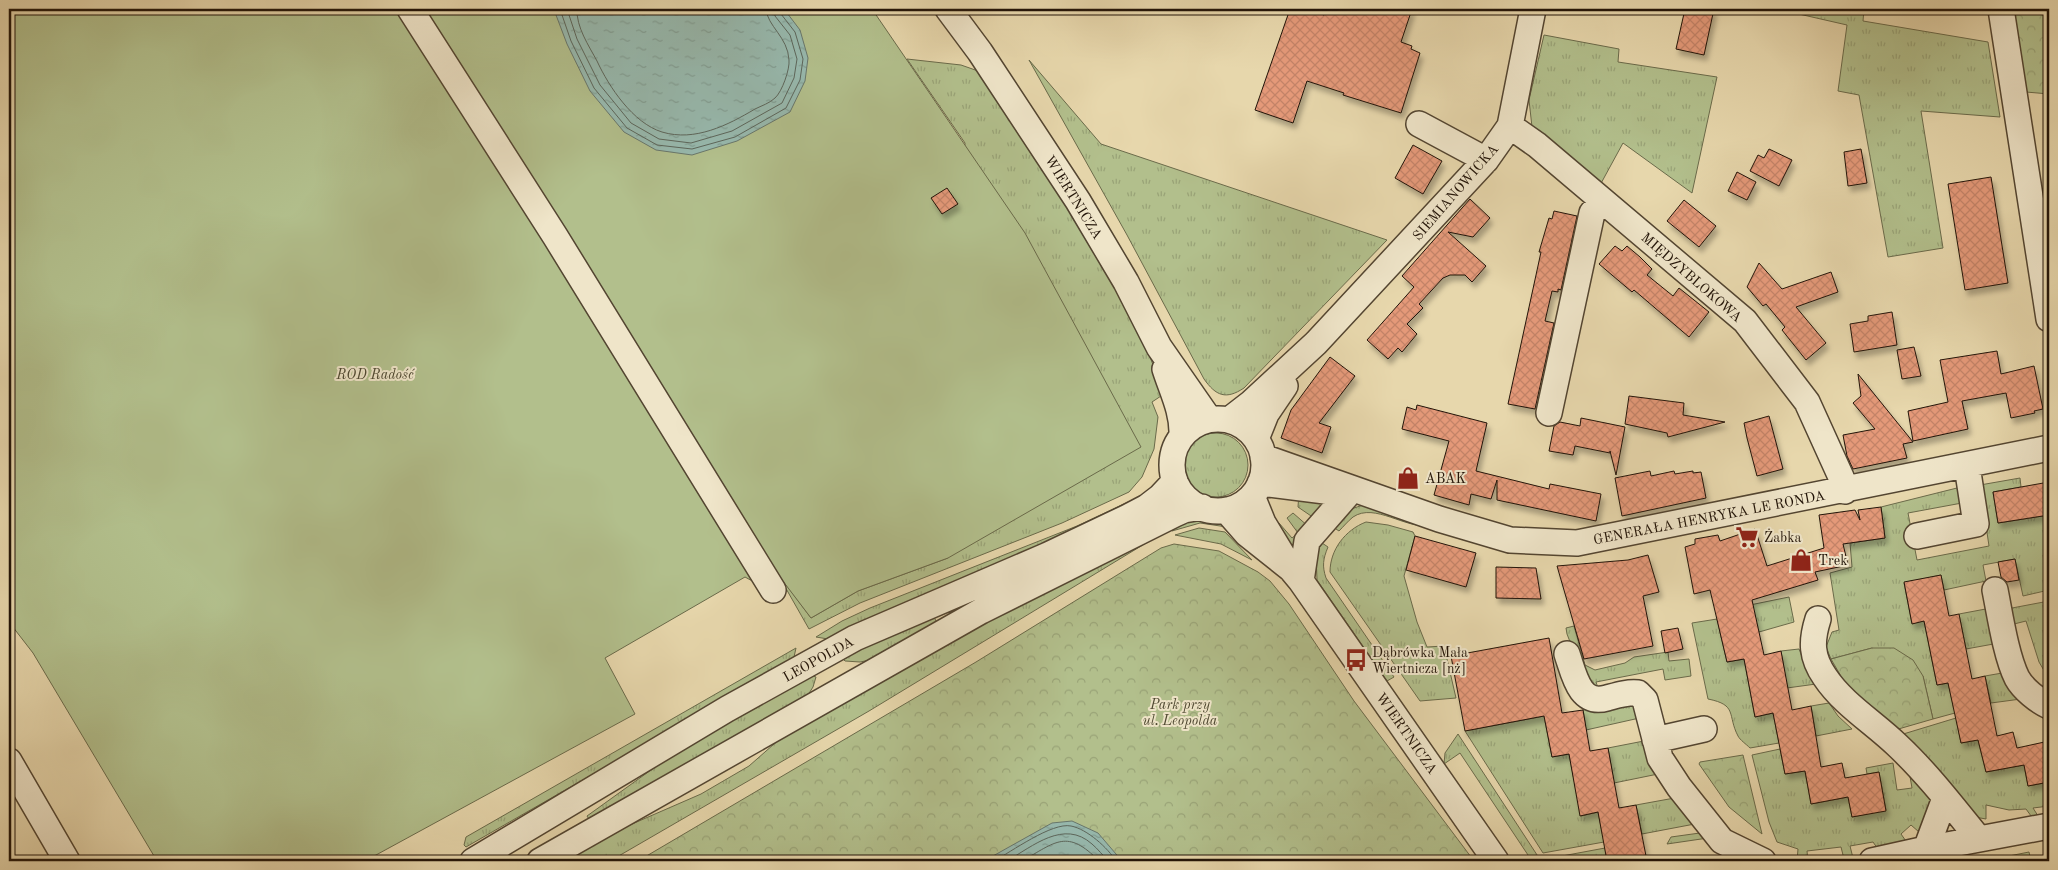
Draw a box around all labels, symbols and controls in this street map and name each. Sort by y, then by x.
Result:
street label: SIEMIANOWICKA [1410,142,1501,243]
street label: WIERTNICZA [1042,153,1105,242]
street label: MIĘDZYBLOKOWA [1638,230,1745,325]
park label: ROD Radość [335,368,415,382]
shop icon: ABAK [1395,465,1421,491]
place label: ABAK [1425,472,1466,486]
street label: GENERAŁA HENRYKA LE RONDA [1592,489,1827,547]
supermarket icon: Żabka [1734,524,1760,550]
place label: Żabka [1764,528,1801,545]
shop icon: Trek [1788,547,1814,573]
place label: Trek [1818,554,1847,568]
street label: LEOPOLDA [781,635,856,685]
place label: Dąbrówka Mała Wiertnicza [nż] [1372,646,1468,676]
bus stop icon: Dąbrówka Mała Wiertnicza [nż] [1343,647,1369,673]
street label: WIERTNICZA [1373,690,1440,777]
park label: Park przy ul. Leopolda [1143,698,1218,729]

